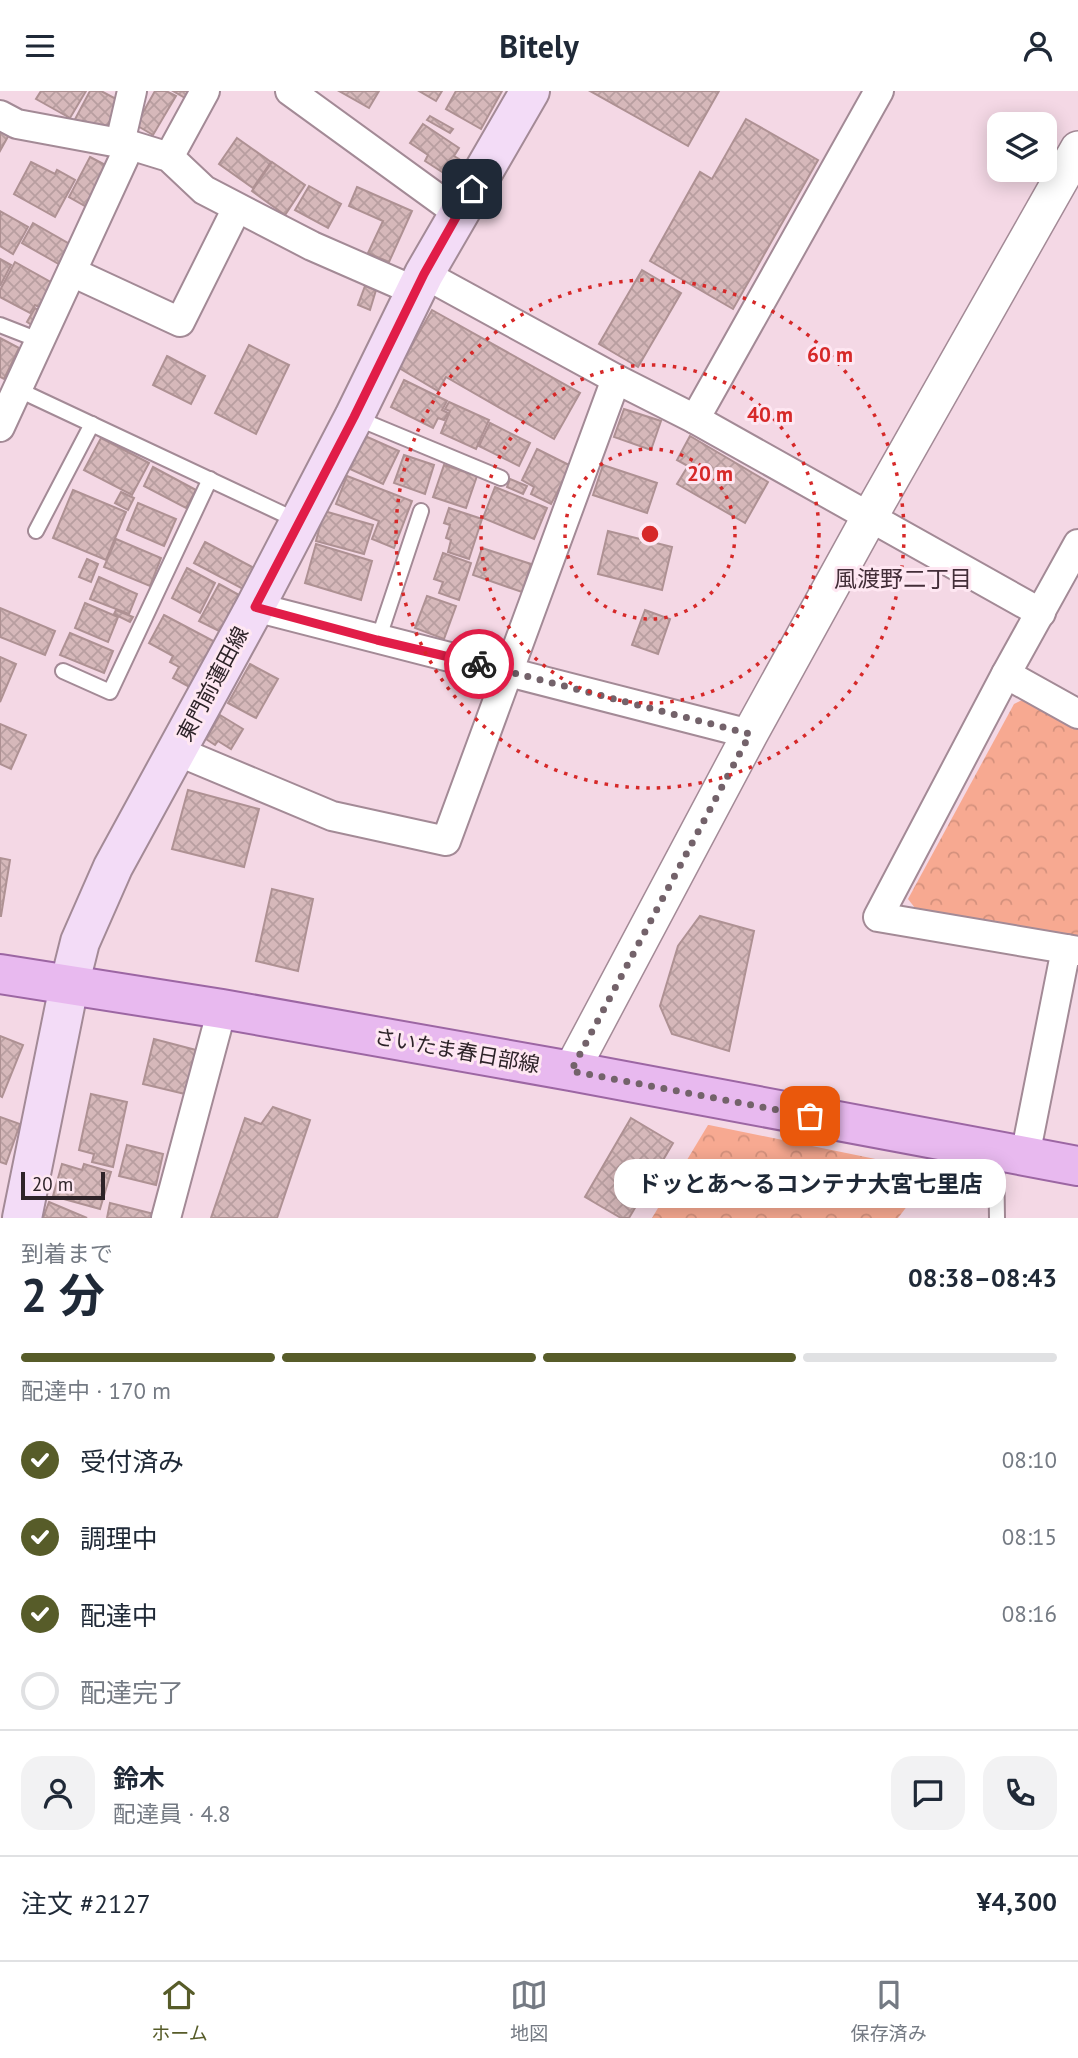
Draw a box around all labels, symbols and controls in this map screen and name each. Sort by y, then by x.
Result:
text: Bitely [499,25,579,67]
icon: menu [21,27,59,65]
icon: person [1019,27,1057,65]
map controls [987,112,1057,182]
button: layers [987,112,1057,182]
pin [442,159,502,219]
icon: home [453,170,491,208]
text: 60 m [807,341,853,368]
text: 40 m [747,401,793,428]
text: 20 m [687,460,733,487]
centre of rings [638,522,662,546]
district label: 風渡野二丁目 [834,564,972,593]
street label: 東門前蓮田線 [171,622,254,746]
courier [444,629,514,699]
icon: bike [460,645,498,683]
street label: さいたま春日部線 [372,1023,542,1078]
pin [780,1086,840,1146]
icon: bag [791,1097,829,1135]
callout: ドッとあ～るコンテナ大宮七里店 [614,1158,1006,1207]
scale bar [21,1169,105,1201]
text: ドッとあ～るコンテナ大宮七里店 [638,1169,983,1198]
text: 20 m [32,1172,73,1196]
text: 到着まで [21,1239,113,1268]
text: 08:38–08:43 [908,1261,1057,1294]
text: 2 分 [21,1265,105,1325]
text: 配達中 · 170 m [21,1376,171,1405]
icon: check [21,1441,59,1479]
text: 受付済み [80,1445,184,1478]
text: 08:10 [1002,1445,1057,1474]
icon: check [21,1518,59,1556]
text: 調理中 [80,1522,158,1555]
text: 08:15 [1002,1522,1057,1551]
icon: check [21,1595,59,1633]
text: 配達中 [80,1599,158,1632]
text: 08:16 [1002,1599,1057,1628]
text: 配達完了 [80,1676,184,1709]
button: person [21,1756,95,1830]
button: chat [891,1756,965,1830]
button: phone [983,1756,1057,1830]
text: 鈴木 [113,1762,165,1795]
text: 配達員 · 4.8 [113,1799,230,1828]
text: ¥4,300 [977,1885,1057,1918]
text: 注文 #2127 [21,1887,151,1920]
tab: ホーム [151,1976,208,2045]
tab: 地図 [510,1976,548,2045]
tab: 保存済み [851,1976,927,2045]

